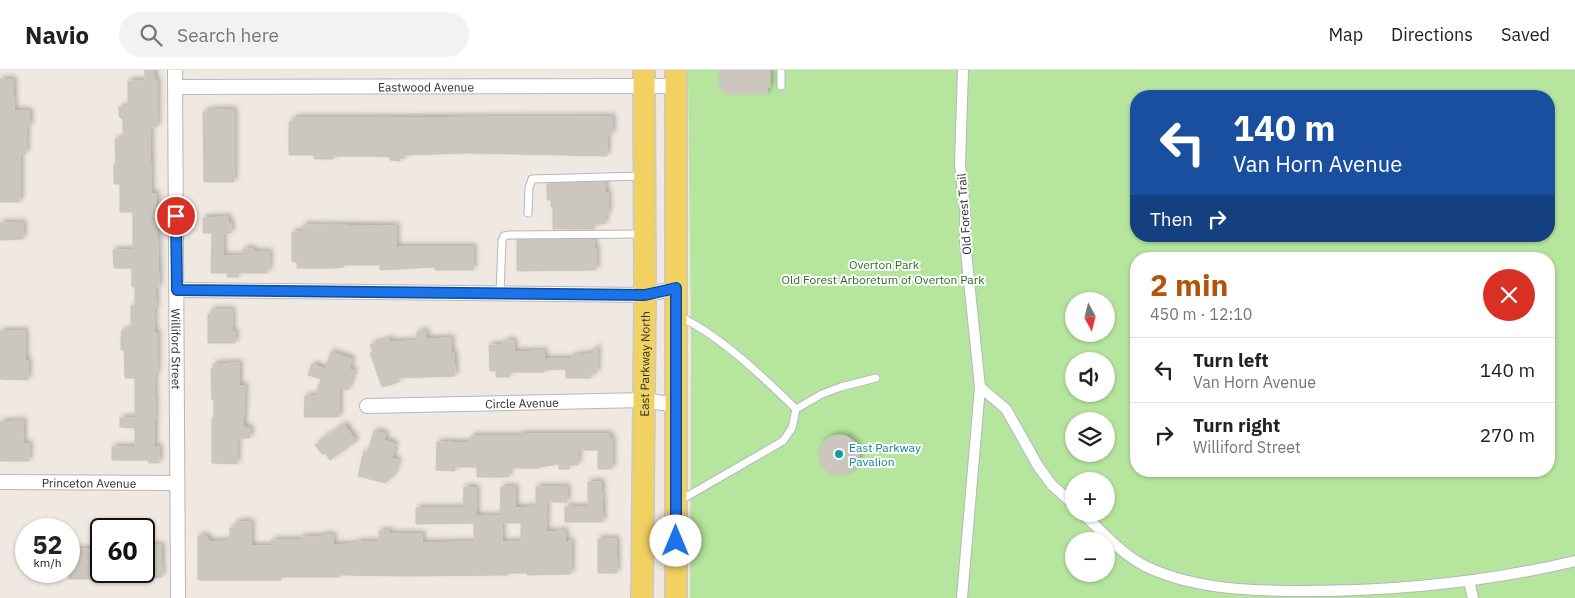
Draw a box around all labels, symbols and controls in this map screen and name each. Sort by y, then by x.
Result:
search box [119,12,469,57]
text: Navio [25,19,89,51]
icon: search [137,21,165,49]
text: Search here [177,23,279,47]
text: Map [1328,23,1363,46]
text: Directions [1391,23,1473,46]
text: Saved [1501,23,1550,46]
street label: Eastwood Avenue [378,79,474,94]
text: 140 m [1233,105,1336,151]
icon: left [1150,110,1215,175]
text: Van Horn Avenue [1233,149,1402,178]
street label: Old Forest Trail [954,173,974,255]
pin [155,195,197,237]
icon: arrive [162,202,190,230]
icon: right [1203,205,1231,233]
text: Then [1150,207,1193,231]
park label: Overton Park [849,257,920,272]
text: 2 min [1150,265,1228,304]
button: close [1483,269,1535,321]
park label: Old Forest Arboretum of Overton Park [782,272,985,287]
north arrow [1065,292,1115,342]
map controls [1065,292,1115,582]
text: 450 m · 12:10 [1150,304,1252,324]
street label: Williford Street [169,308,184,389]
street label: East Parkway North [636,311,652,417]
text: Turn left [1193,348,1269,372]
button: sound [1065,352,1115,402]
icon: left [1150,356,1178,384]
text: 140 m [1480,358,1535,382]
text: Van Horn Avenue [1193,372,1316,392]
street label: Circle Avenue [485,394,559,411]
button: layers [1065,412,1115,462]
text: Turn right [1193,413,1280,437]
icon: right [1150,421,1178,449]
text: 270 m [1480,423,1535,447]
text: Williford Street [1193,437,1301,457]
place label: East Parkway Pavalion [849,440,921,469]
marker: East Parkway Pavalion [833,448,845,460]
button: + [1065,472,1115,522]
street label: Princeton Avenue [42,475,137,490]
position arrow [649,514,701,566]
speed limit sign: 60 [90,518,155,583]
text: 52 [32,528,63,561]
button: − [1065,532,1115,582]
text: km/h [33,555,62,570]

